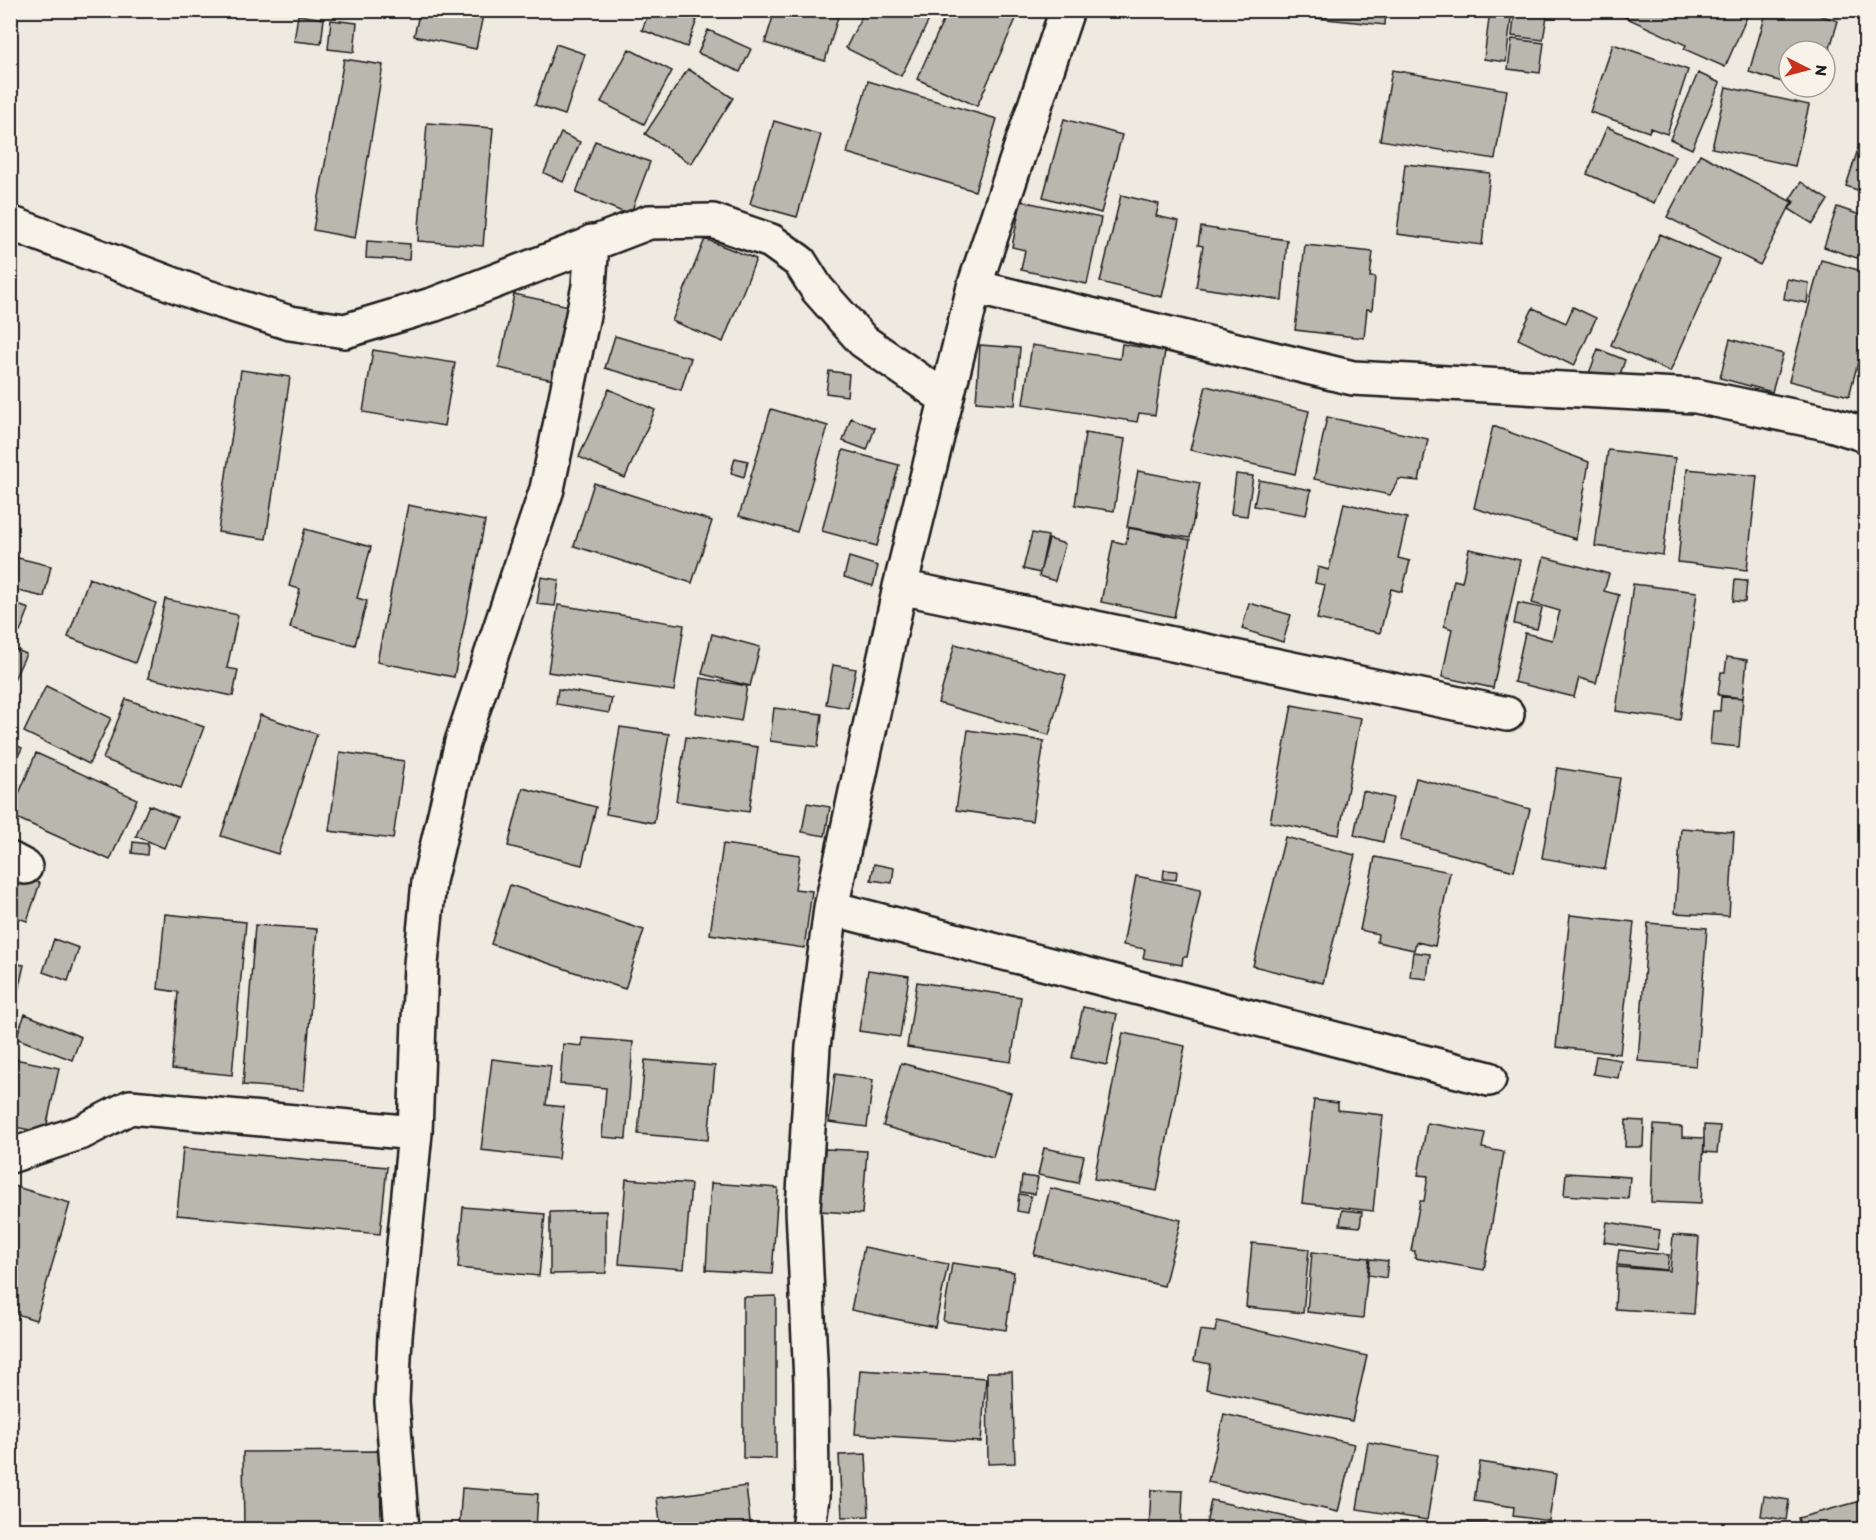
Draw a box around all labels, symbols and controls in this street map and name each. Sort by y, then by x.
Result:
north arrow [1777,39,1837,99]
text: N [1811,64,1831,77]

